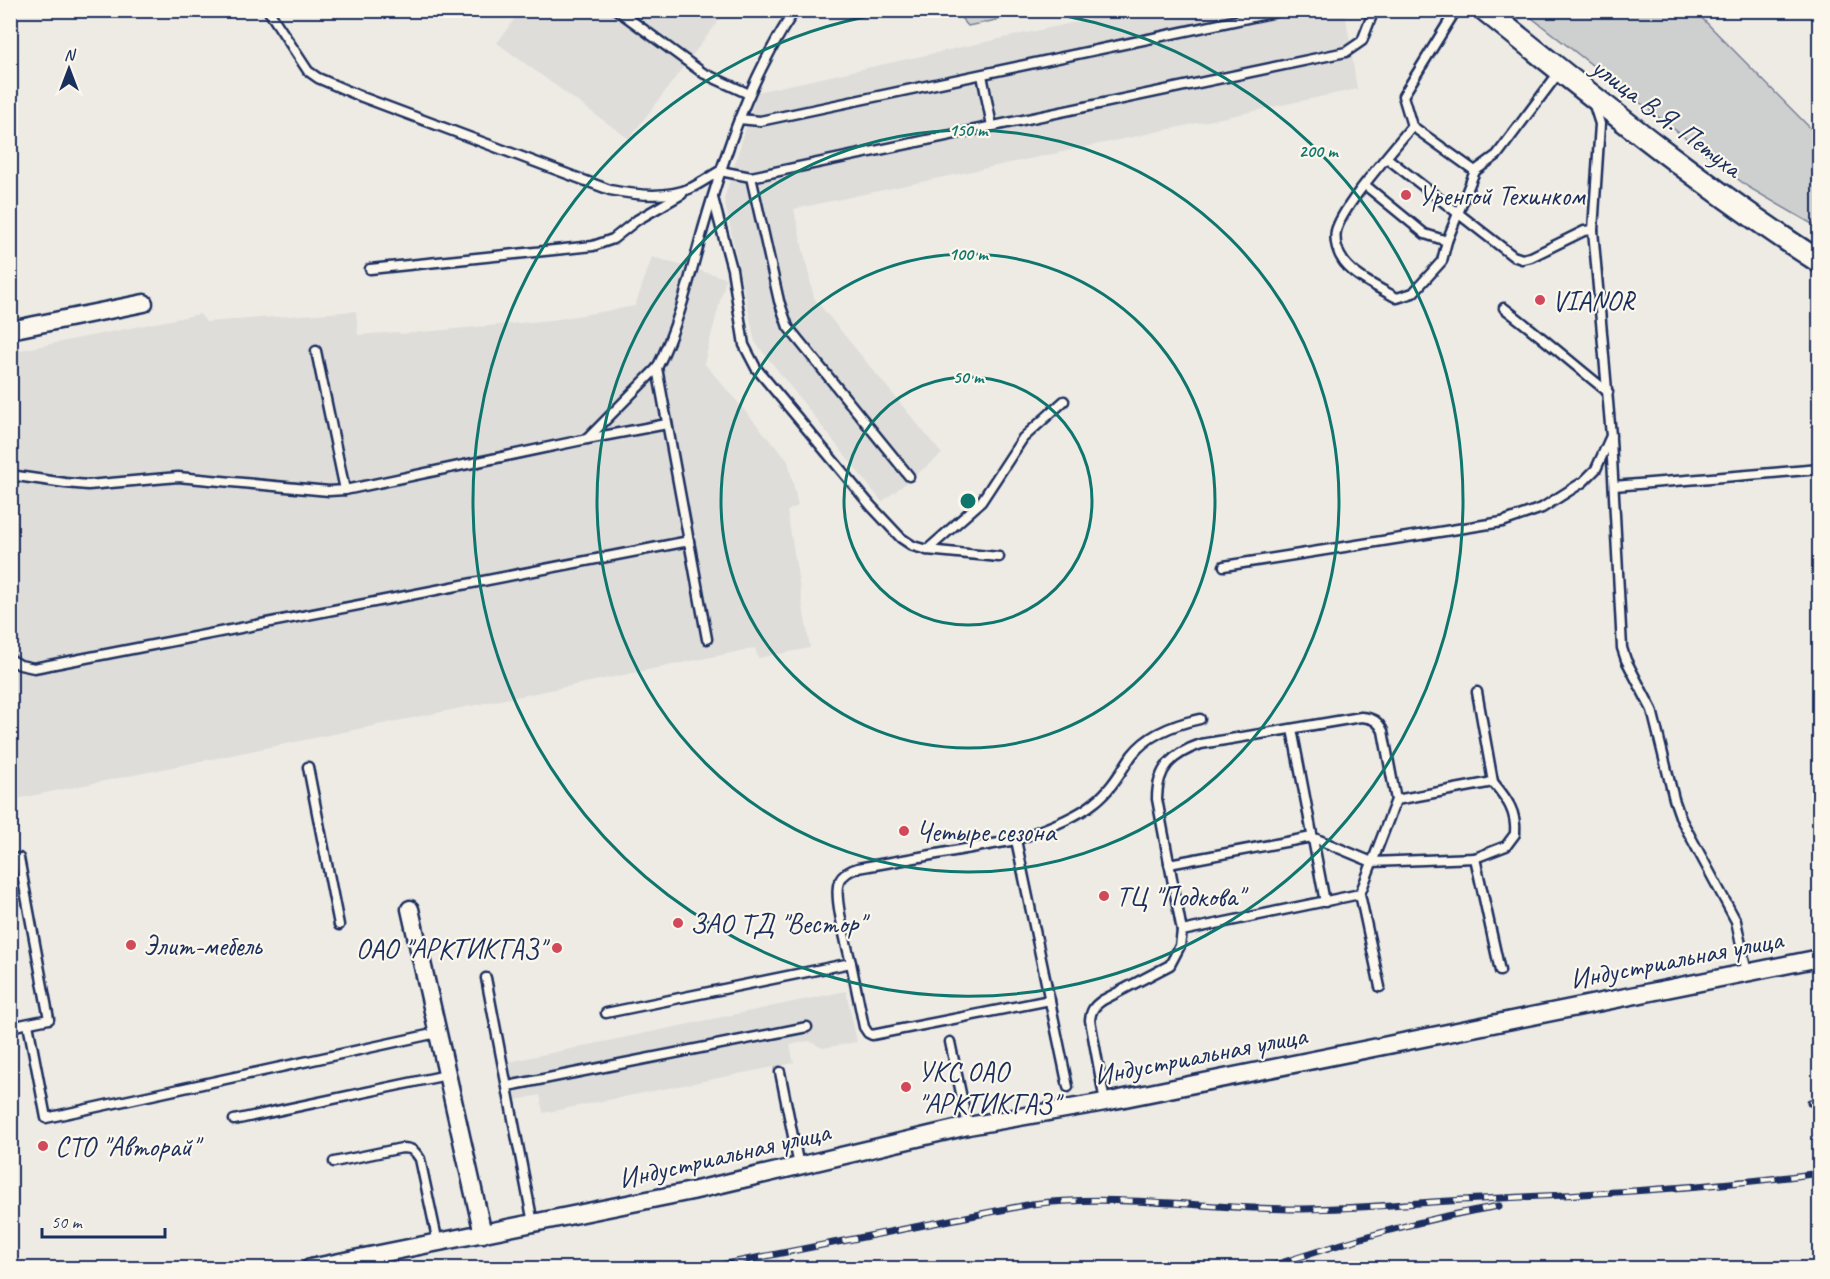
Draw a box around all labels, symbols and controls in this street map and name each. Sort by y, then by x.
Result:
north arrow [39,39,99,99]
text: N [64,45,77,65]
street label: улица В.Я. Петуха [1583,48,1751,186]
text: 150 m [949,119,989,141]
text: 200 m [1299,140,1339,162]
place label: Уренгой Техинком [1418,178,1586,213]
marker: Уренгой Техинком [1399,188,1413,202]
text: 100 m [949,243,989,265]
place label: VIANOR [1552,283,1636,318]
marker: VIANOR [1533,293,1547,307]
text: 50 m [953,366,985,388]
centre of rings [958,491,978,511]
place label: Четыре сезона [916,814,1057,849]
marker: Четыре сезона [897,824,911,838]
place label: ТЦ "Подкова" [1116,879,1249,914]
marker: ТЦ "Подкова" [1097,889,1111,903]
place label: ЗАО ТД "Вестор" [690,906,870,941]
marker: ЗАО ТД "Вестор" [671,916,685,930]
street label: Индустриальная улица [1567,921,1787,997]
place label: Элит-мебель [143,928,263,963]
place label: ОАО "АРКТИКГАЗ" [356,931,550,966]
marker: Элит-мебель [124,938,138,952]
marker: ОАО "АРКТИКГАЗ" [550,941,564,955]
street label: Индустриальная улица [1091,1017,1311,1093]
place label: УКС ОАО "АРКТИКГАЗ" [918,1054,1064,1121]
marker: УКС ОАО "АРКТИКГАЗ" [899,1080,913,1094]
street label: Индустриальная улица [615,1113,835,1196]
place label: СТО "Авторай" [55,1129,204,1164]
marker: СТО "Авторай" [36,1139,50,1153]
scale bar [42,1201,165,1239]
text: 50 m [51,1211,84,1233]

